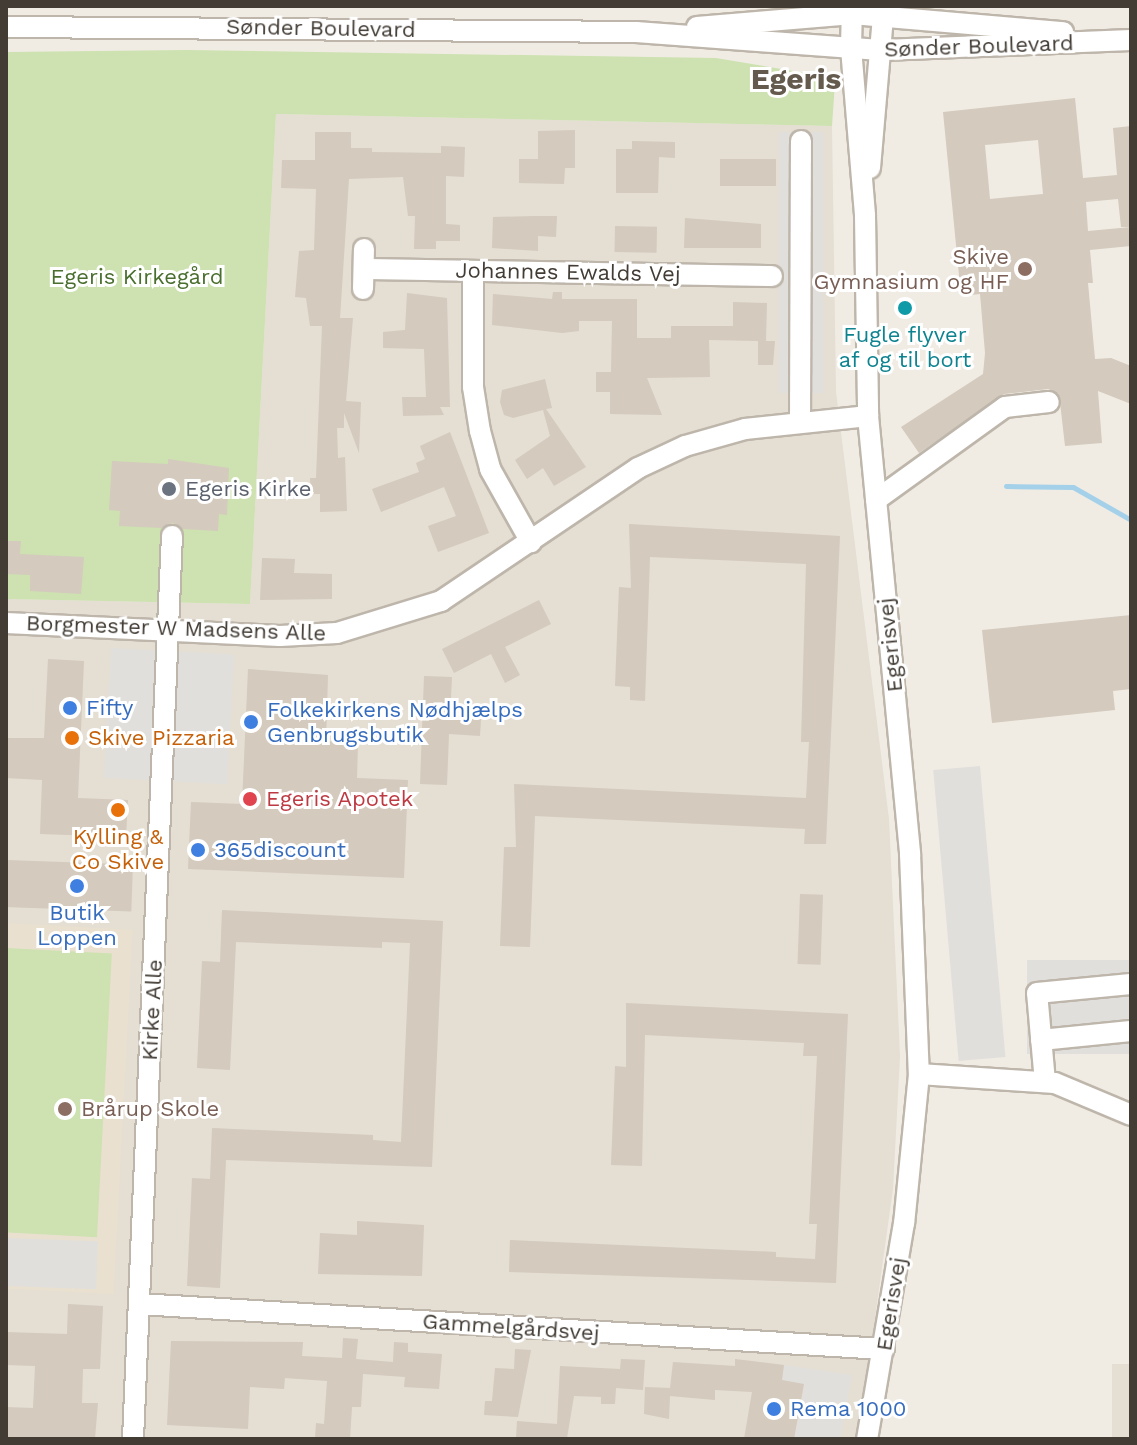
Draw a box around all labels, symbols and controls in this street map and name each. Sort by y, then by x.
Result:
street label: Sønder Boulevard [226,13,416,43]
street label: Sønder Boulevard [884,29,1074,63]
district label: Egeris [751,61,841,97]
place label: Skive Gymnasium og HF [813,243,1009,294]
street label: Johannes Ewalds Vej [455,257,681,287]
marker: Skive Gymnasium og HF [1016,260,1034,278]
park label: Egeris Kirkegård [51,264,223,290]
marker: Fugle flyver af og til bort [896,299,914,317]
place label: Fugle flyver af og til bort [838,321,972,372]
place label: Egeris Kirke [185,476,311,502]
marker: Egeris Kirke [160,480,178,498]
street label: Egerisvej [872,597,908,693]
street label: Borgmester W Madsens Alle [24,610,328,646]
place label: Fifty [86,695,133,721]
place label: Folkekirkens Nødhjælps Genbrugsbutik [267,696,523,748]
marker: Fifty [61,699,79,717]
marker: Folkekirkens Nødhjælps Genbrugsbutik [242,713,260,731]
place label: Skive Pizzaria [88,725,235,751]
marker: Skive Pizzaria [63,729,81,747]
place label: Egeris Apotek [266,786,414,812]
marker: Egeris Apotek [241,790,259,808]
marker: Kylling & Co Skive [109,801,127,819]
place label: Kylling & Co Skive [72,823,164,874]
place label: 365discount [214,837,346,863]
marker: 365discount [189,841,207,859]
marker: Butik Loppen [68,877,86,895]
place label: Butik Loppen [37,899,117,950]
street label: Kirke Alle [136,958,168,1062]
place label: Brårup Skole [81,1096,219,1122]
marker: Brårup Skole [56,1100,74,1118]
street label: Egerisvej [871,1255,911,1353]
street label: Gammelgårdsvej [421,1308,601,1346]
place label: Rema 1000 [790,1396,908,1422]
marker: Rema 1000 [765,1400,783,1418]

